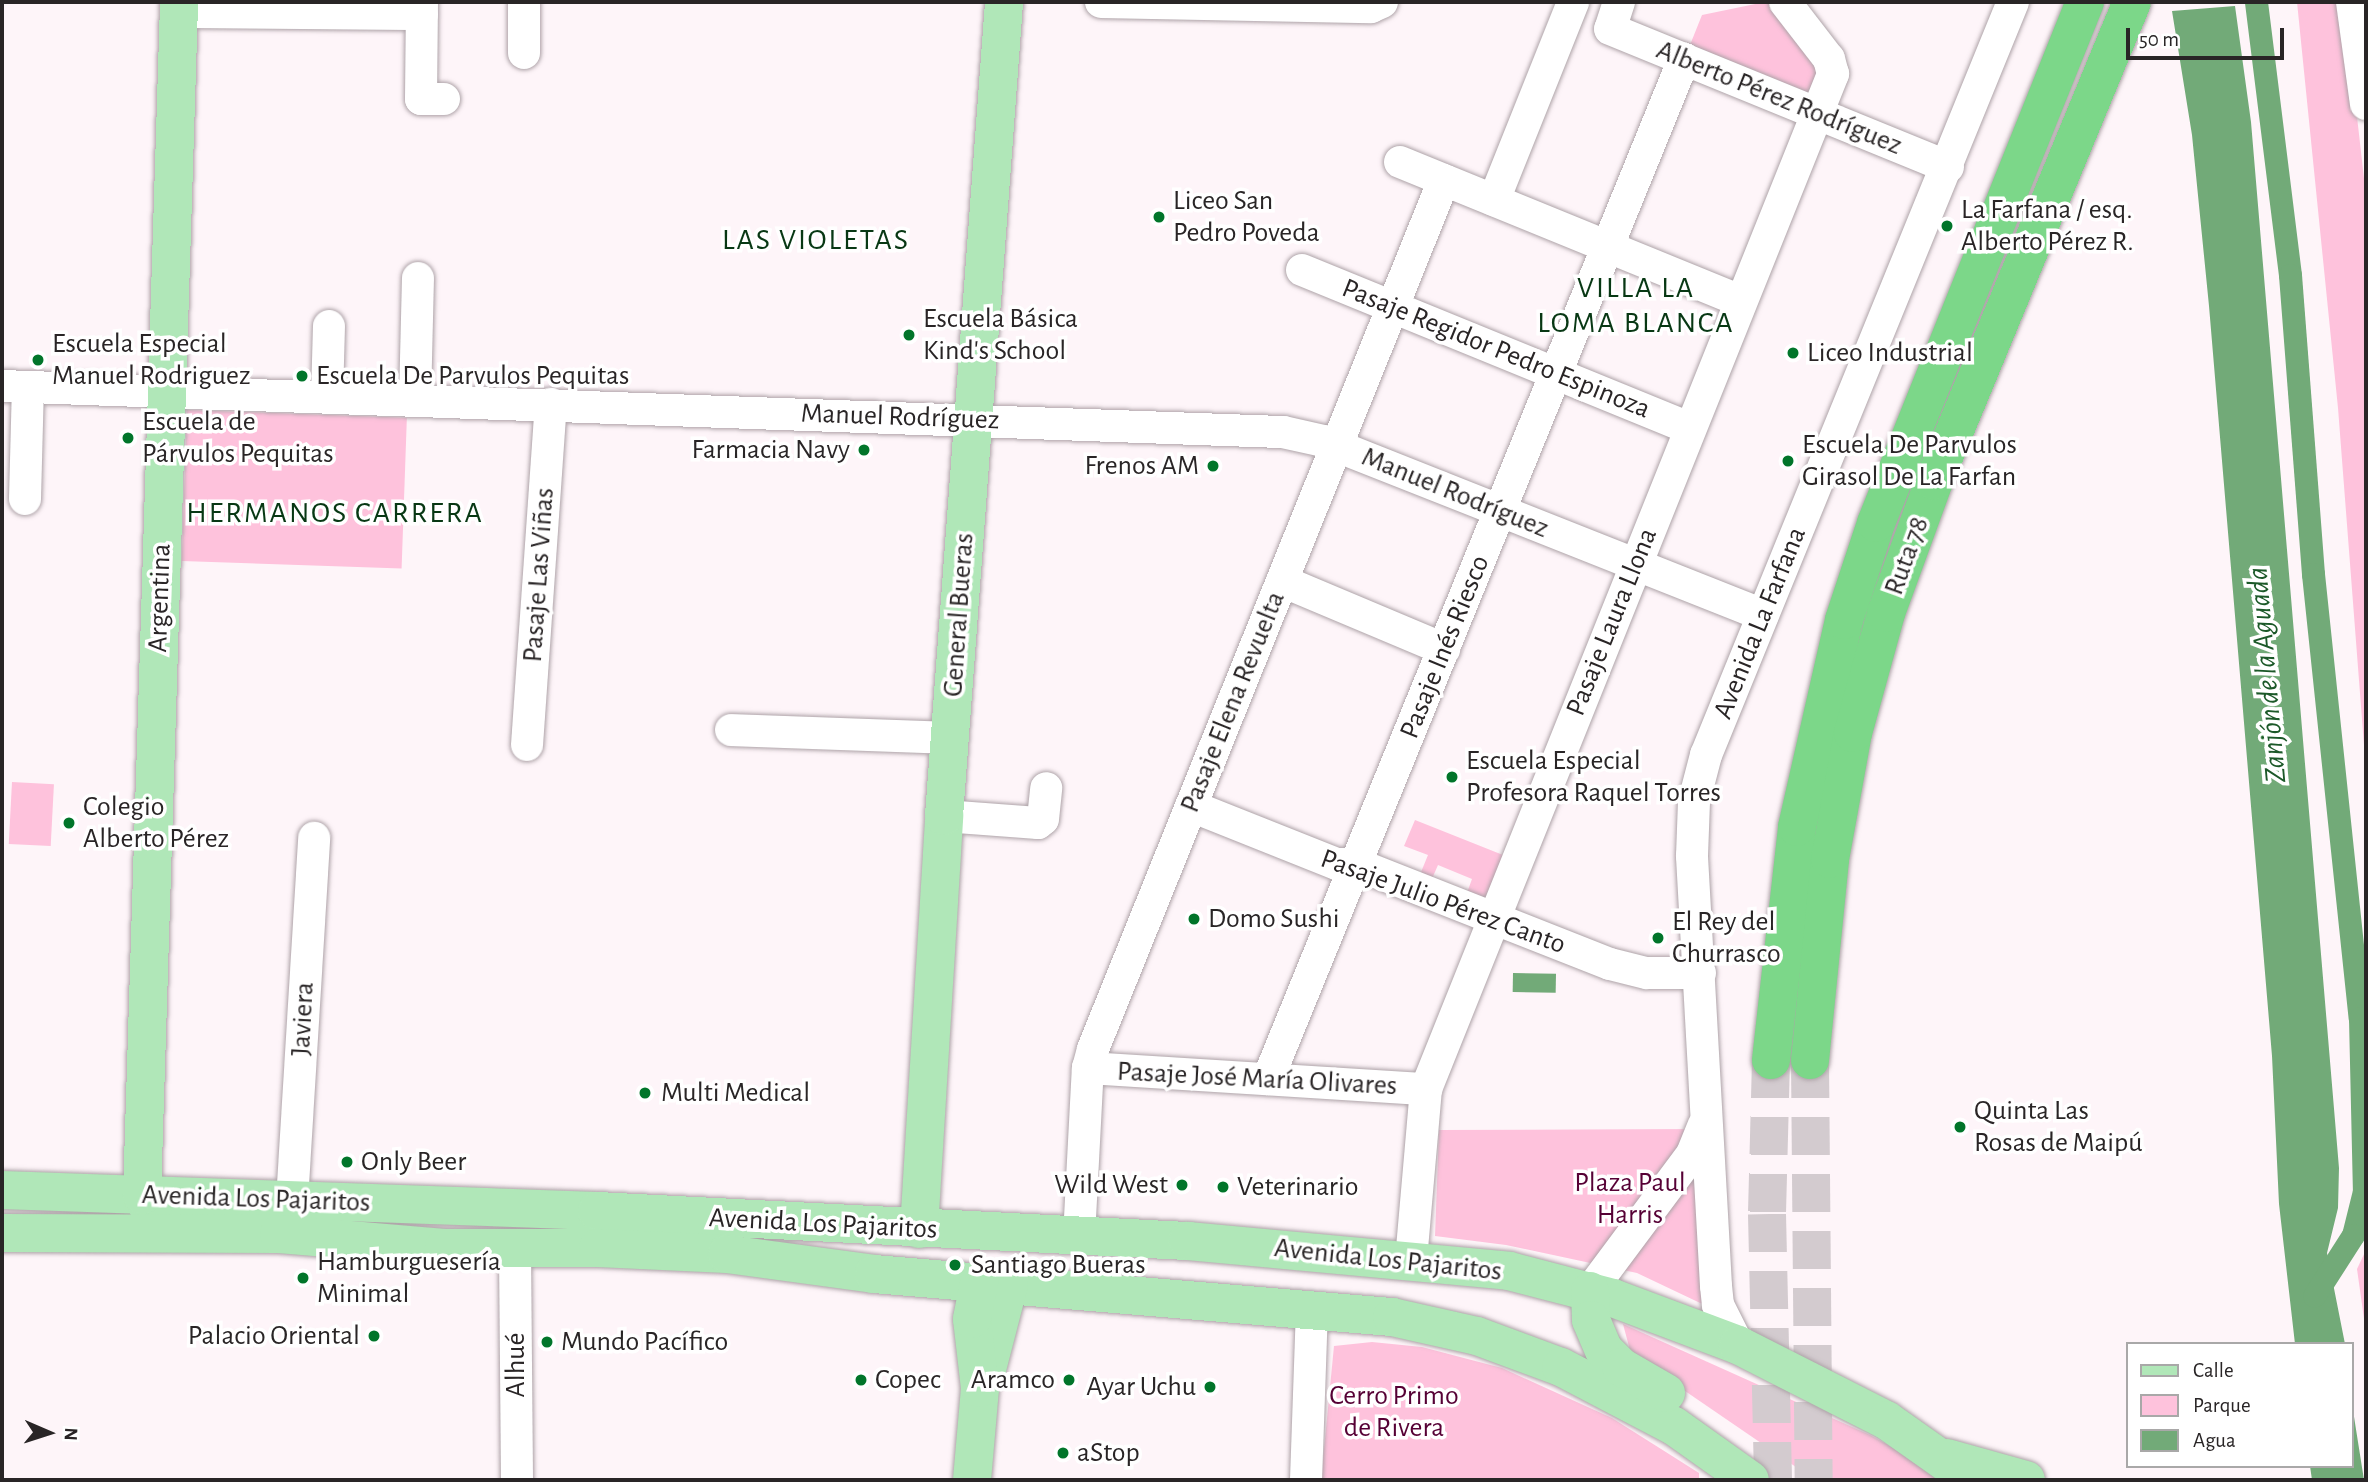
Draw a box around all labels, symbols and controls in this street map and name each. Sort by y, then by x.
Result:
scale bar [2130,14,2288,58]
text: 50 m [2139,29,2179,50]
street label: Alberto Pérez Rodríguez [1651,33,1907,163]
place label: Liceo San Pedro Poveda [1173,184,1320,250]
place label: La Farfana / esq. Alberto Pérez R. [1961,193,2134,259]
marker: Liceo San Pedro Poveda [1151,209,1167,225]
marker: La Farfana / esq. Alberto Pérez R. [1939,218,1955,234]
district label: LAS VIOLETAS [724,222,908,258]
district label: VILLA LA LOMA BLANCA [1539,270,1733,340]
street label: Pasaje Regidor Pedro Espinoza [1337,272,1655,426]
place label: Escuela Básica Kind's School [923,302,1078,368]
place label: Escuela Especial Manuel Rodriguez [52,327,251,393]
marker: Escuela Básica Kind's School [901,327,917,343]
place label: Liceo Industrial [1807,336,1973,370]
marker: Liceo Industrial [1785,345,1801,361]
marker: Escuela Especial Manuel Rodriguez [30,352,46,368]
place label: Escuela De Parvulos Pequitas [316,359,629,393]
marker: Escuela De Parvulos Pequitas [294,368,310,384]
street label: Manuel Rodríguez [800,397,1000,437]
place label: Escuela de Párvulos Pequitas [142,405,333,471]
place label: Escuela De Parvulos Girasol De La Farfan [1802,428,2017,494]
marker: Escuela de Párvulos Pequitas [120,430,136,446]
place label: Farmacia Navy [692,433,850,467]
street label: Manuel Rodríguez [1357,440,1553,546]
marker: Farmacia Navy [856,442,872,458]
place label: Frenos AM [1085,449,1199,483]
marker: Escuela De Parvulos Girasol De La Farfan [1780,453,1796,469]
marker: Frenos AM [1205,458,1221,474]
street label: Pasaje Las Viñas [516,487,562,663]
district label: HERMANOS CARRERA [188,495,482,531]
street label: Ruta 78 [1877,512,1937,600]
street label: Avenida La Farfana [1706,522,1814,724]
street label: Pasaje Laura Llona [1559,523,1665,721]
street label: General Bueras [937,532,981,698]
street label: Argentina [141,543,179,653]
street label: Pasaje Inés Riesco [1393,550,1497,744]
water label: Zanjón de la Aguada [2240,566,2294,784]
street label: Pasaje Elena Revuelta [1173,587,1293,817]
place label: Escuela Especial Profesora Raquel Torres [1466,744,1721,810]
marker: Escuela Especial Profesora Raquel Torres [1444,769,1460,785]
place label: Colegio Alberto Pérez [83,790,229,856]
marker: Colegio Alberto Pérez [61,815,77,831]
street label: Pasaje Julio Pérez Canto [1316,842,1570,962]
place label: Domo Sushi [1208,902,1340,936]
place label: El Rey del Churrasco [1672,905,1781,971]
marker: Domo Sushi [1186,911,1202,927]
marker: El Rey del Churrasco [1650,930,1666,946]
street label: Javiera [284,981,322,1057]
street label: Pasaje José María Olivares [1116,1055,1398,1103]
place label: Multi Medical [661,1076,810,1110]
marker: Multi Medical [635,1083,655,1103]
place label: Quinta Las Rosas de Maipú [1974,1094,2143,1160]
marker: Quinta Las Rosas de Maipú [1952,1119,1968,1135]
place label: Only Beer [361,1145,466,1179]
marker: Only Beer [339,1154,355,1170]
park label: Plaza Paul Harris [1574,1166,1686,1232]
place label: Wild West [1054,1168,1168,1202]
place label: Veterinario [1237,1170,1358,1204]
marker: Wild West [1174,1177,1190,1193]
street label: Avenida Los Pajaritos [141,1178,371,1220]
marker: Veterinario [1215,1179,1231,1195]
street label: Avenida Los Pajaritos [708,1201,938,1247]
street label: Avenida Los Pajaritos [1273,1231,1503,1289]
place label: Hamburguesería Minimal [317,1245,501,1311]
place label: Santiago Bueras [971,1248,1146,1282]
marker: Santiago Bueras [945,1255,965,1275]
marker: Hamburguesería Minimal [295,1270,311,1286]
place label: Palacio Oriental [188,1319,360,1353]
place label: Mundo Pacífico [561,1325,728,1359]
marker: Palacio Oriental [366,1328,382,1344]
street label: Alhué [499,1333,533,1397]
marker: Mundo Pacífico [539,1334,555,1350]
legend [2126,1342,2354,1468]
text: Calle [2193,1360,2234,1381]
place label: Copec [875,1363,941,1397]
place label: Aramco [971,1363,1055,1397]
place label: Ayar Uchu [1086,1370,1196,1404]
marker: Copec [853,1372,869,1388]
marker: Aramco [1061,1372,1077,1388]
marker: Ayar Uchu [1202,1379,1218,1395]
park label: Cerro Primo de Rivera [1329,1379,1459,1445]
text: Parque [2193,1395,2251,1416]
north arrow [14,1398,84,1468]
text: N [61,1427,80,1441]
text: Agua [2193,1430,2236,1451]
place label: aStop [1077,1436,1140,1470]
marker: aStop [1055,1445,1071,1461]

